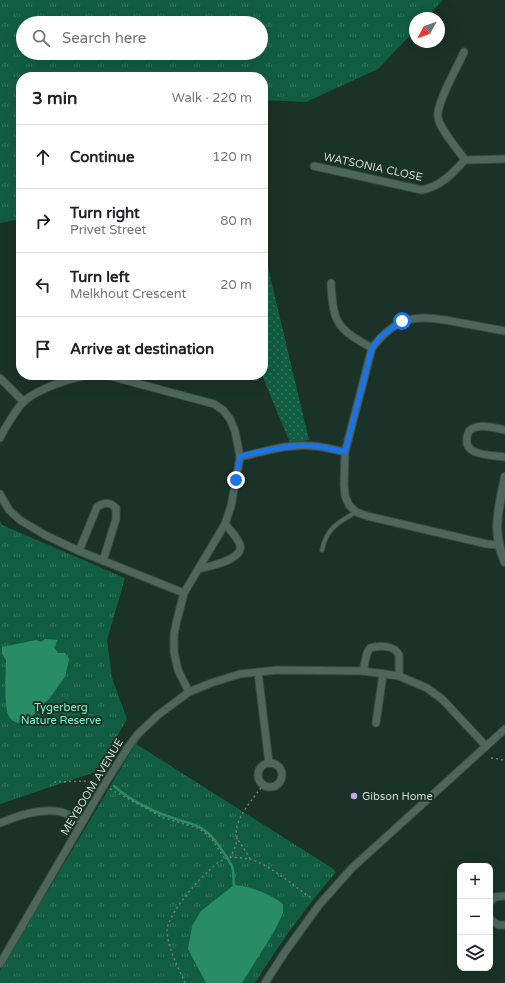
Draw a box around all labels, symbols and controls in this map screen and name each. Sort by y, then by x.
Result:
north arrow [409,12,445,48]
search box [16,16,268,60]
icon: search [30,27,52,49]
text: Search here [62,29,146,47]
text: 3 min [32,88,77,109]
text: Walk · 220 m [172,90,252,106]
icon: ahead [32,146,54,168]
text: Continue [70,148,134,166]
text: 120 m [212,149,252,165]
street label: WATSONIA CLOSE [322,150,424,184]
text: Turn right [70,204,140,222]
icon: right [32,210,54,232]
text: 80 m [220,213,252,229]
text: Privet Street [70,222,147,238]
text: Turn left [70,268,130,286]
icon: left [32,274,54,296]
text: 20 m [220,277,252,293]
text: Melkhout Crescent [70,286,186,302]
route start [393,312,411,330]
icon: arrive [32,338,54,360]
text: Arrive at destination [70,340,214,358]
route end [227,471,245,489]
park label: Tygerberg Nature Reserve [21,701,101,727]
street label: MEYBOOM AVENUE [58,736,126,838]
place label: Gibson Home [362,790,433,803]
marker: Gibson Home [349,791,359,801]
map controls [457,863,493,971]
button: + [457,863,493,899]
button: − [457,899,493,935]
button: layers [457,935,493,971]

